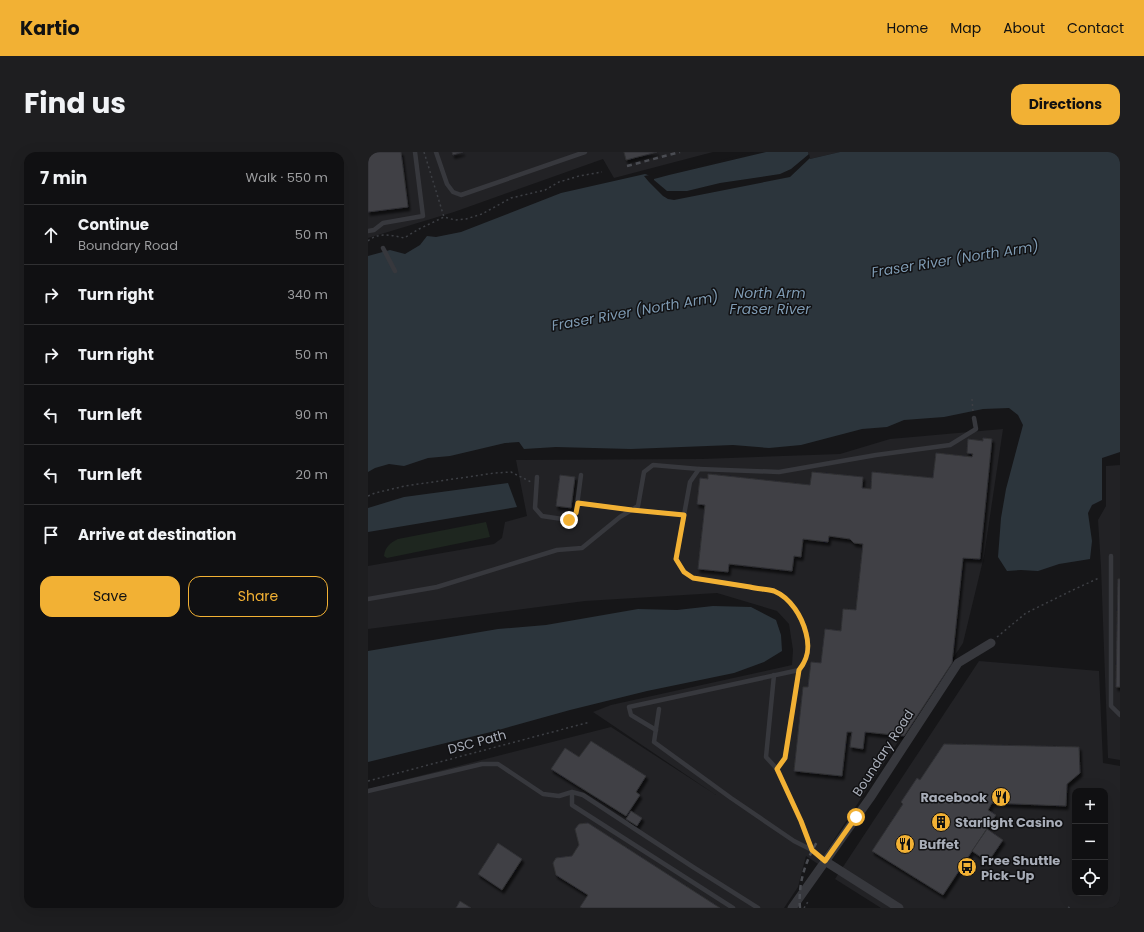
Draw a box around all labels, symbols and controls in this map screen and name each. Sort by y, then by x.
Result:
text: Kartio [20,15,80,42]
text: Home [886,18,928,38]
text: Map [950,18,981,38]
text: About [1003,18,1045,38]
text: Contact [1067,18,1124,38]
text: Find us [24,84,126,123]
button: Directions [1011,84,1120,125]
text: 7 min [40,166,87,190]
text: Walk · 550 m [246,168,328,187]
text: Continue [78,214,149,235]
icon: ahead [40,224,62,246]
text: 50 m [295,225,328,244]
text: Boundary Road [78,236,178,255]
water label: Fraser River (North Arm) [870,236,1040,282]
water label: North Arm Fraser River [730,283,811,319]
icon: right [40,284,62,306]
text: Turn right [78,284,154,305]
text: 340 m [287,285,328,304]
water label: Fraser River (North Arm) [550,286,720,336]
icon: right [40,344,62,366]
text: Turn right [78,344,154,365]
text: 50 m [295,345,328,364]
icon: left [40,404,62,426]
text: Turn left [78,404,142,425]
text: 90 m [295,405,328,424]
icon: left [40,464,62,486]
text: Turn left [78,464,142,485]
text: 20 m [295,465,328,484]
route end [560,511,578,529]
icon: arrive [40,524,62,546]
text: Arrive at destination [78,524,236,545]
button: Save [40,576,180,617]
button: Share [188,576,328,617]
street label: Boundary Road [848,706,918,800]
street label: DSC Path [446,725,508,759]
restaurant icon: Racebook [990,786,1012,808]
place label: Racebook [920,788,987,807]
map controls [1072,788,1108,896]
button: + [1072,788,1108,824]
route start [847,808,865,826]
building icon: Starlight Casino [930,811,952,833]
place label: Starlight Casino [955,813,1063,832]
button: − [1072,824,1108,860]
restaurant icon: Buffet [894,833,916,855]
place label: Buffet [919,835,959,854]
place label: Free Shuttle Pick-Up [981,851,1060,885]
bus stop icon: Free Shuttle Pick-Up [956,856,978,878]
button: locate [1072,860,1108,896]

